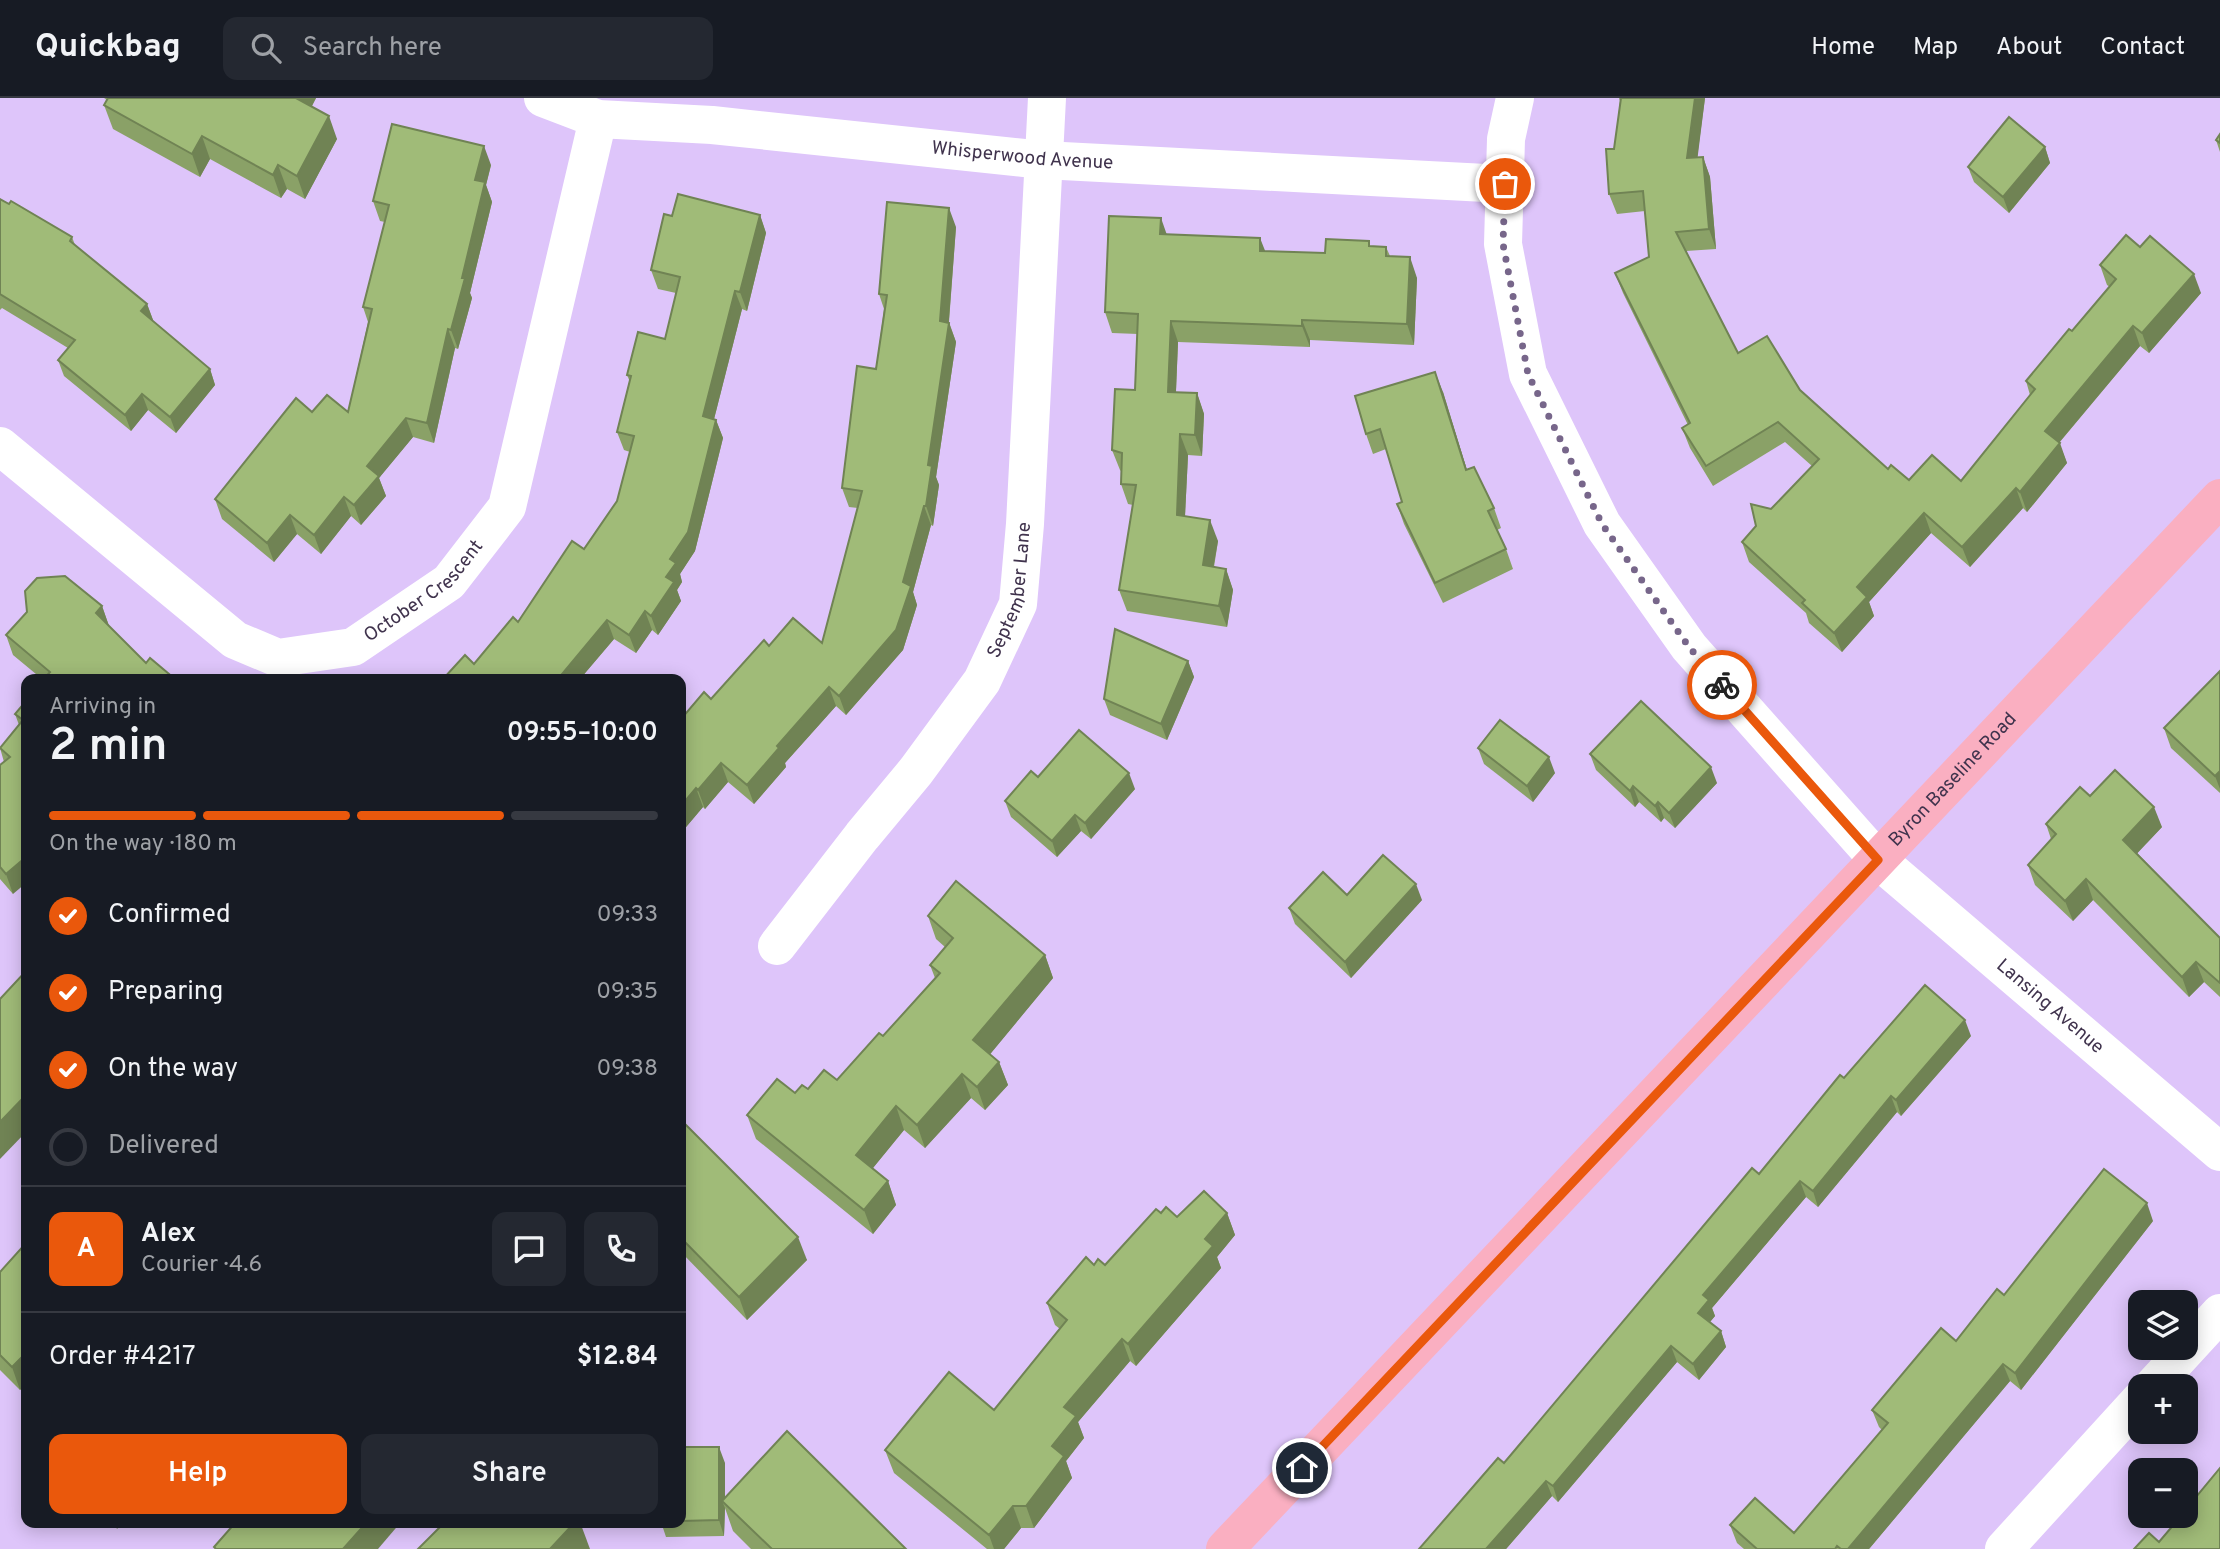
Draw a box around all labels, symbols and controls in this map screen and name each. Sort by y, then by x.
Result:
search box [223,17,713,80]
text: Quickbag [35,27,181,69]
icon: search [247,29,285,67]
text: Search here [303,32,442,65]
text: Home [1811,33,1875,63]
text: Map [1913,33,1958,63]
text: About [1996,33,2062,63]
text: Contact [2100,33,2185,63]
street label: Whisperwood Avenue [930,136,1114,176]
pin [1475,154,1535,214]
icon: bag [1486,165,1524,203]
street label: September Lane [982,521,1037,662]
street label: October Crescent [360,535,489,648]
courier [1687,650,1757,720]
icon: bike [1703,666,1741,704]
text: Arriving in [49,693,156,722]
street label: Byron Baseline Road [1884,708,2022,852]
text: 09:55–10:00 [507,717,658,750]
text: 2 min [49,718,168,777]
text: On the way · 180 m [49,830,237,859]
icon: check [49,897,87,935]
text: Confirmed [108,899,231,932]
text: 09:33 [597,901,658,930]
street label: Lansing Avenue [1991,954,2109,1059]
icon: check [49,974,87,1012]
text: Preparing [108,976,223,1009]
text: 09:35 [596,978,658,1007]
icon: check [49,1051,87,1089]
text: On the way [108,1053,238,1086]
text: 09:38 [596,1055,658,1084]
text: Delivered [108,1130,219,1163]
button: chat [492,1212,566,1286]
button: phone [584,1212,658,1286]
text: Alex [141,1218,196,1251]
text: A [77,1233,95,1266]
text: Courier · 4.6 [141,1251,262,1280]
map controls [2128,1290,2198,1528]
button: layers [2128,1290,2198,1360]
text: Order #4217 [49,1341,196,1374]
text: $12.84 [577,1341,658,1374]
button: + [2128,1374,2198,1444]
button: Help [49,1434,347,1514]
button: Share [361,1434,658,1514]
pin [1272,1438,1332,1498]
icon: home [1283,1449,1321,1487]
button: − [2128,1458,2198,1528]

